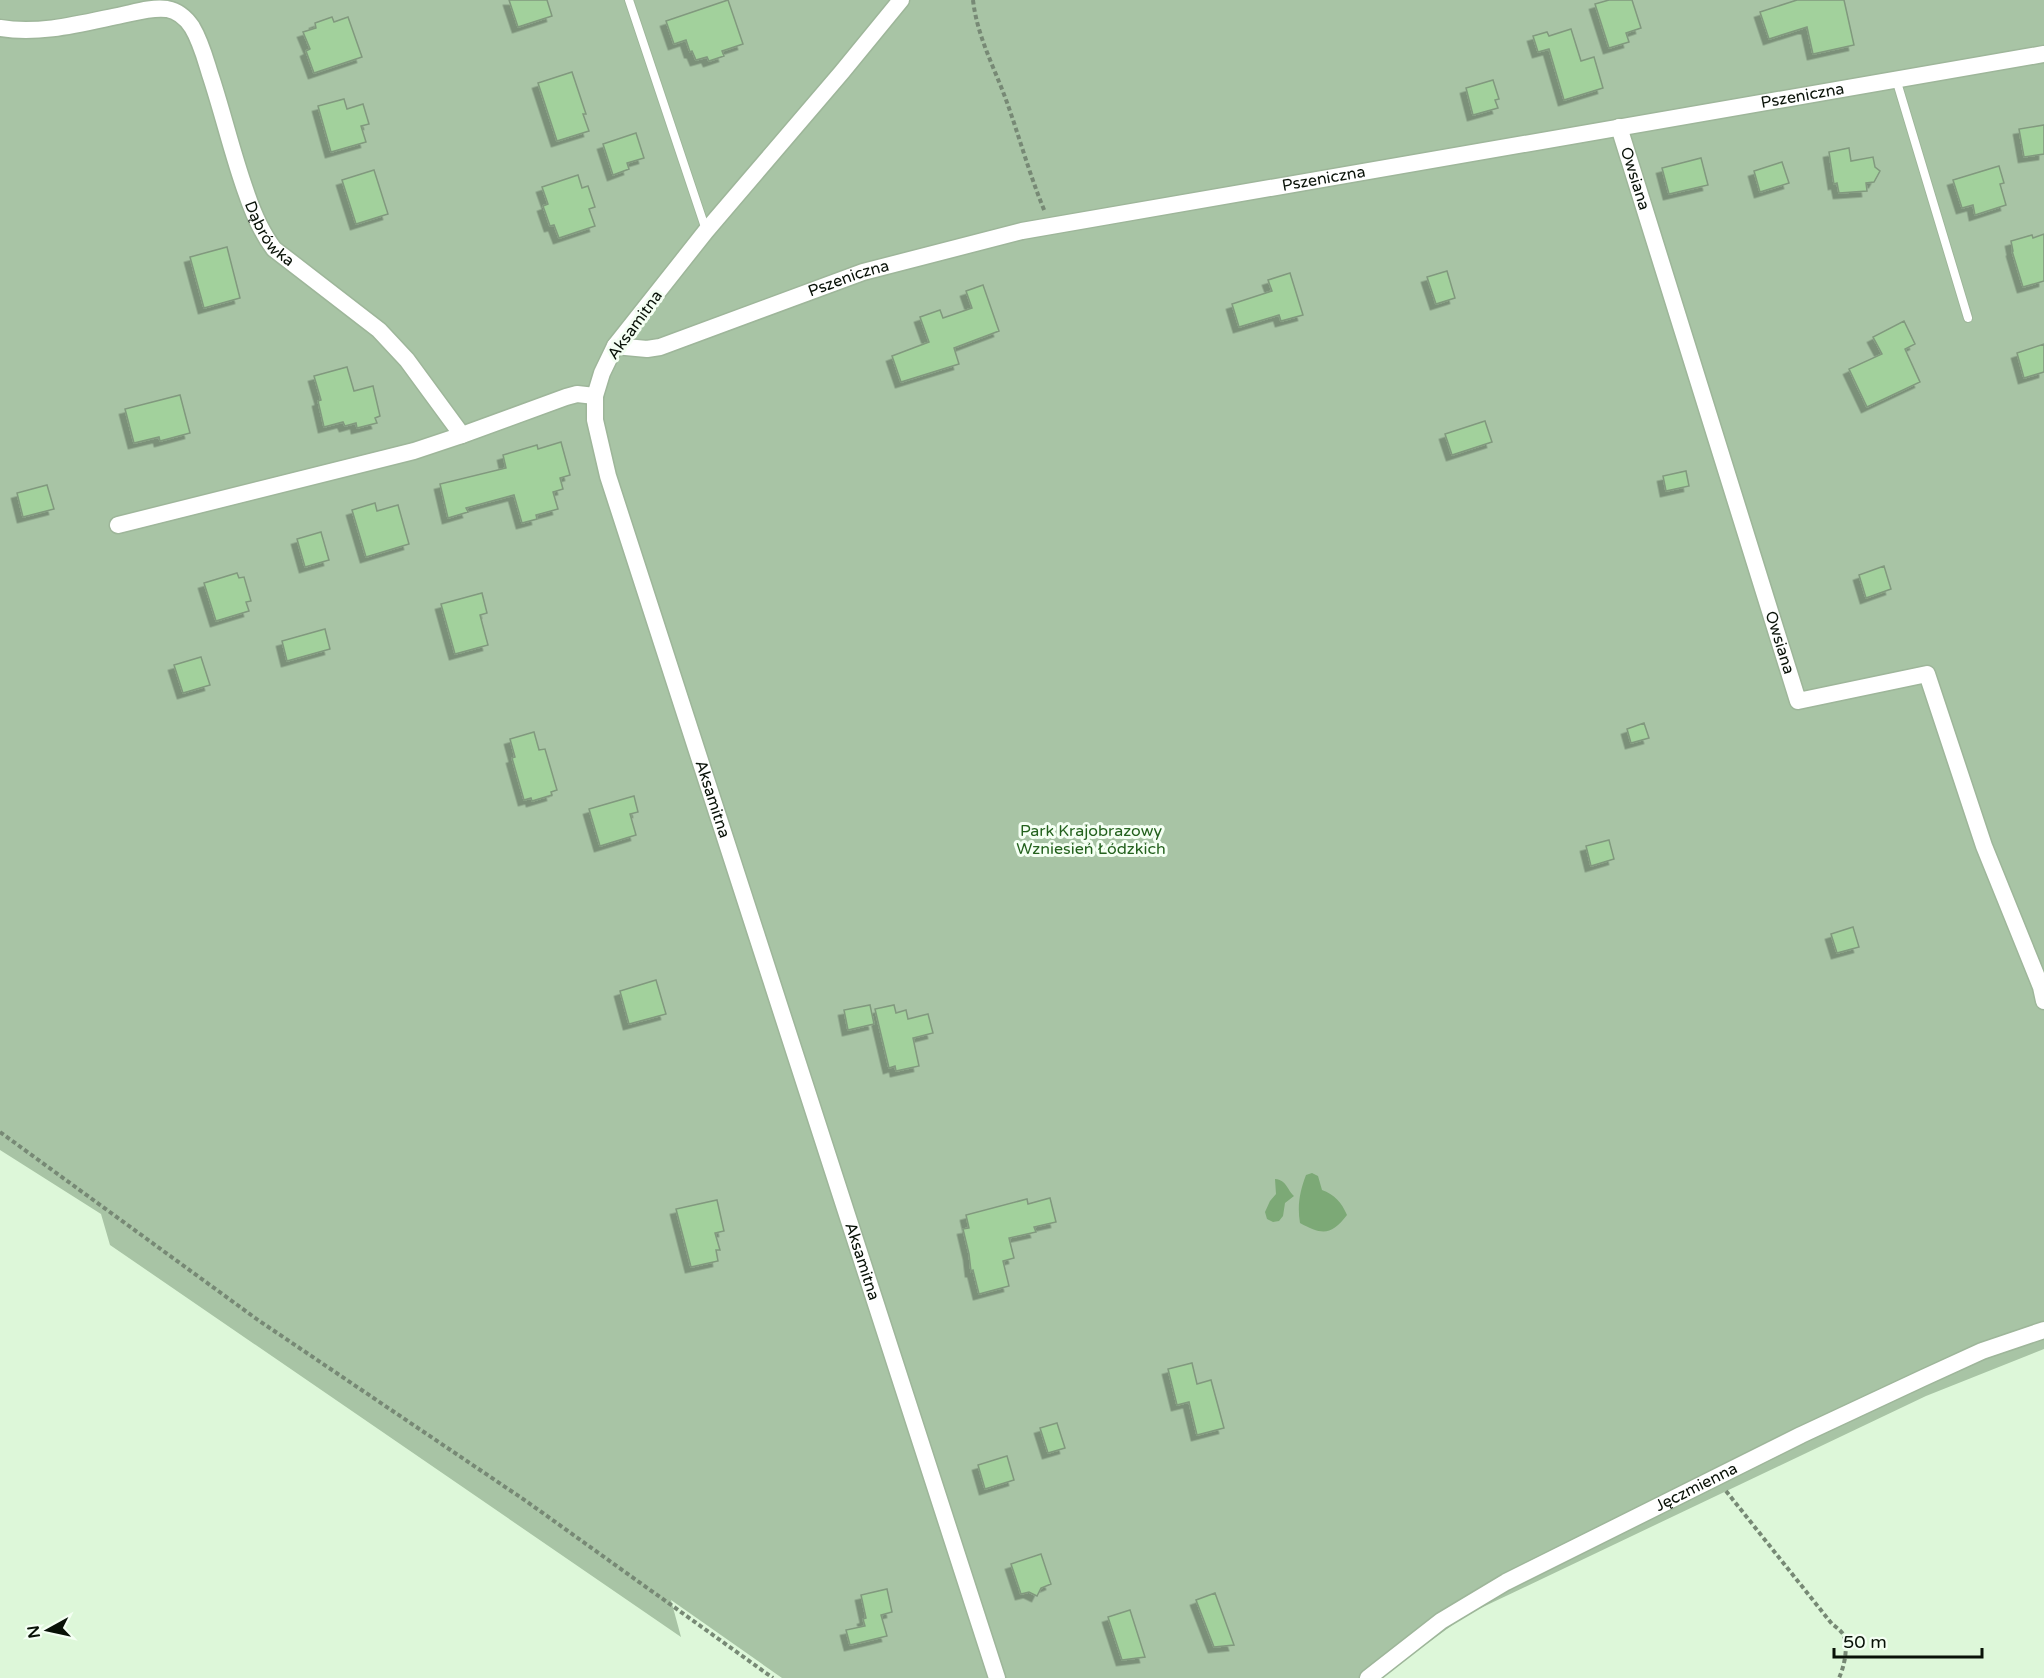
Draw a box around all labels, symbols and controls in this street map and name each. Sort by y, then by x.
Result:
street label: Pszeniczna [1759,79,1846,113]
street label: Owsiana [1616,144,1654,213]
street label: Pszeniczna [1280,162,1367,196]
street label: Dąbrówka [240,198,298,271]
street label: Pszeniczna [805,256,891,301]
street label: Aksamitna [603,286,667,364]
street label: Owsiana [1761,608,1799,677]
street label: Aksamitna [691,758,734,841]
park label: Park Krajobrazowy Wzniesień Łódzkich [1016,821,1166,859]
street label: Aksamitna [840,1220,884,1303]
street label: Jęczmienna [1652,1458,1741,1516]
north arrow [18,1600,78,1660]
scale bar [1834,1621,1982,1659]
text: N [23,1624,45,1640]
text: 50 m [1843,1631,1887,1653]

